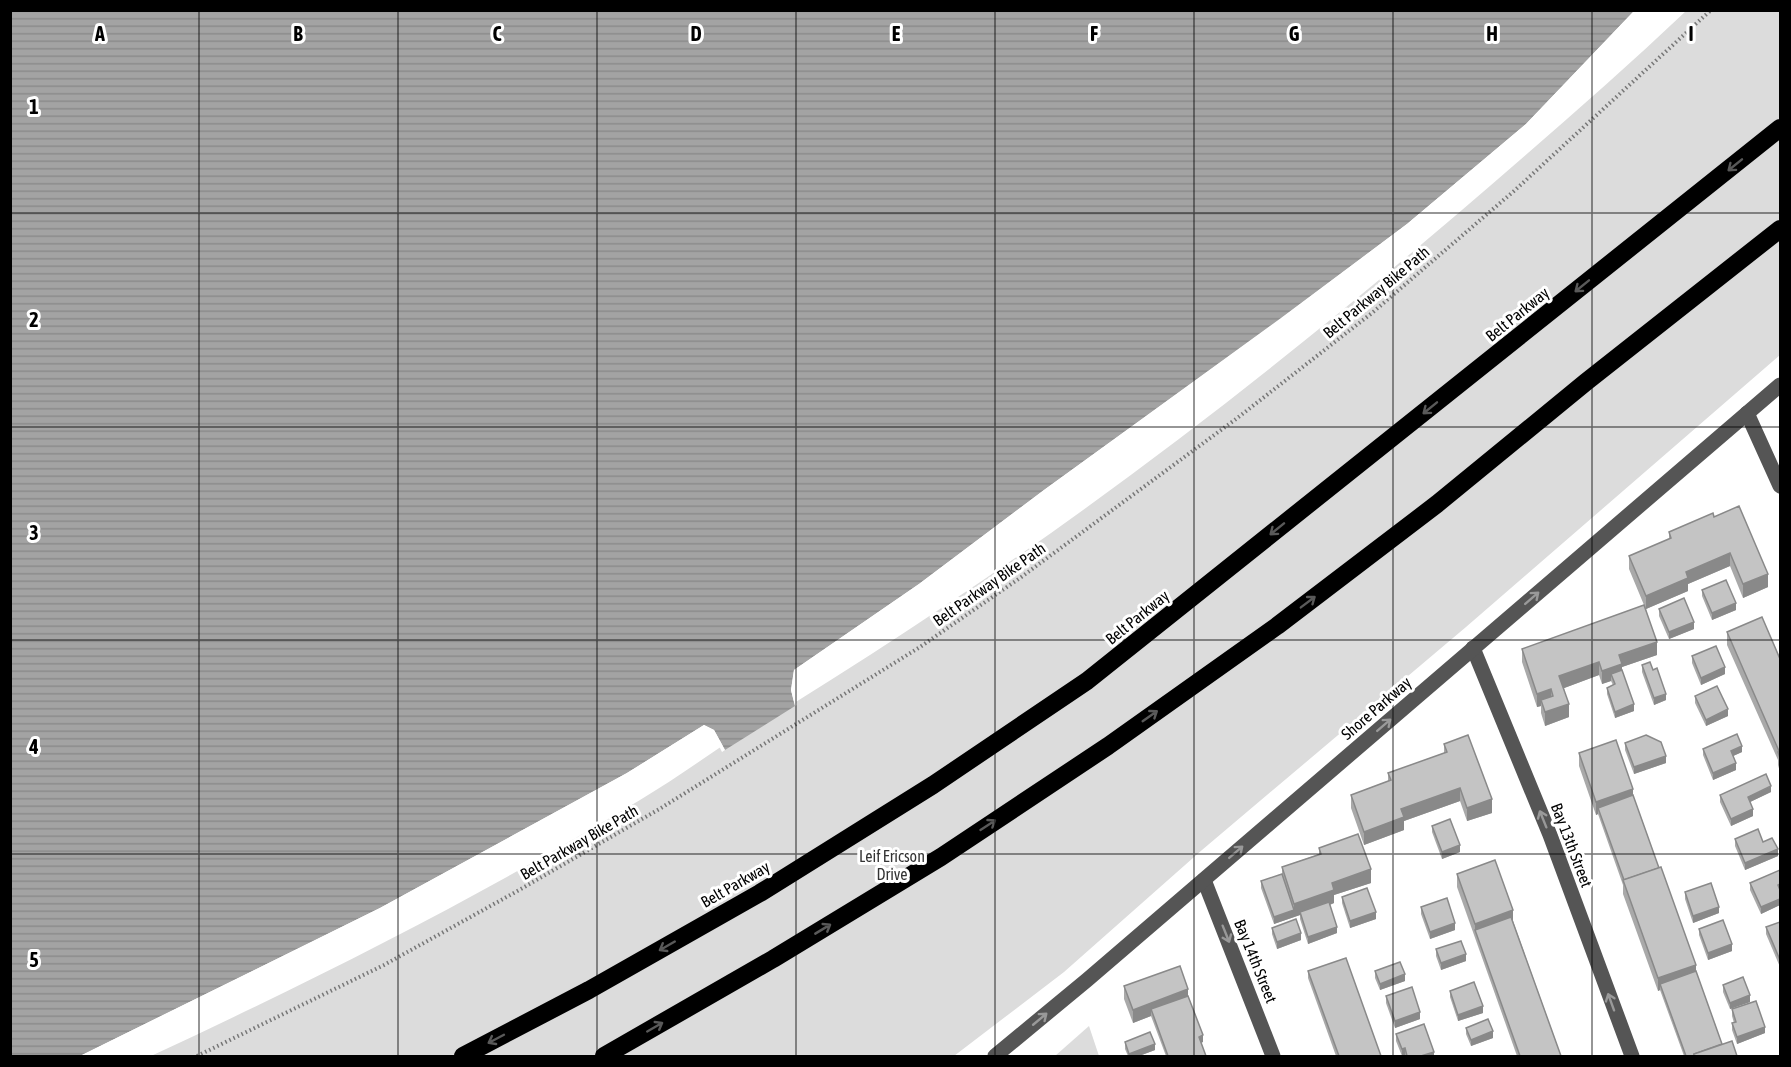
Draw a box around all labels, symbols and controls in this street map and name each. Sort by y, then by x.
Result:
text: A [94,22,105,45]
text: B [293,22,303,45]
text: C [493,22,502,45]
text: D [690,22,702,45]
text: E [892,22,901,45]
text: F [1090,22,1098,45]
text: G [1289,22,1300,45]
text: H [1486,22,1498,45]
text: I [1688,22,1694,45]
text: 1 [29,95,39,118]
one-way arrow [1727,158,1743,171]
street label: Belt Parkway Bike Path [1319,242,1433,342]
one-way arrow [1574,280,1590,293]
street label: Belt Parkway [1482,283,1553,346]
text: 2 [29,308,39,331]
one-way arrow [1422,401,1438,414]
text: 3 [29,521,39,544]
one-way arrow [1269,523,1285,536]
street label: Belt Parkway Bike Path [929,538,1049,630]
street label: Belt Parkway [1102,586,1173,649]
one-way arrow [1524,591,1539,605]
one-way arrow [1300,596,1316,609]
street label: Shore Parkway [1338,673,1415,744]
one-way arrow [1141,710,1157,723]
one-way arrow [1376,718,1391,732]
text: 4 [28,735,39,758]
street label: Bay 13th Street [1547,800,1596,890]
street label: Belt Parkway Bike Path [517,801,642,884]
one-way arrow [1537,810,1548,829]
one-way arrow [979,819,996,831]
one-way arrow [1228,845,1243,859]
park label: Leif Ericson Drive [859,847,925,883]
street label: Belt Parkway [698,857,773,912]
street label: Bay 14th Street [1230,917,1281,1006]
one-way arrow [814,922,831,934]
one-way arrow [1221,924,1232,943]
one-way arrow [659,940,676,952]
text: 5 [29,948,39,971]
one-way arrow [1605,993,1616,1012]
one-way arrow [1032,1013,1048,1026]
one-way arrow [646,1021,663,1033]
one-way arrow [487,1034,505,1045]

